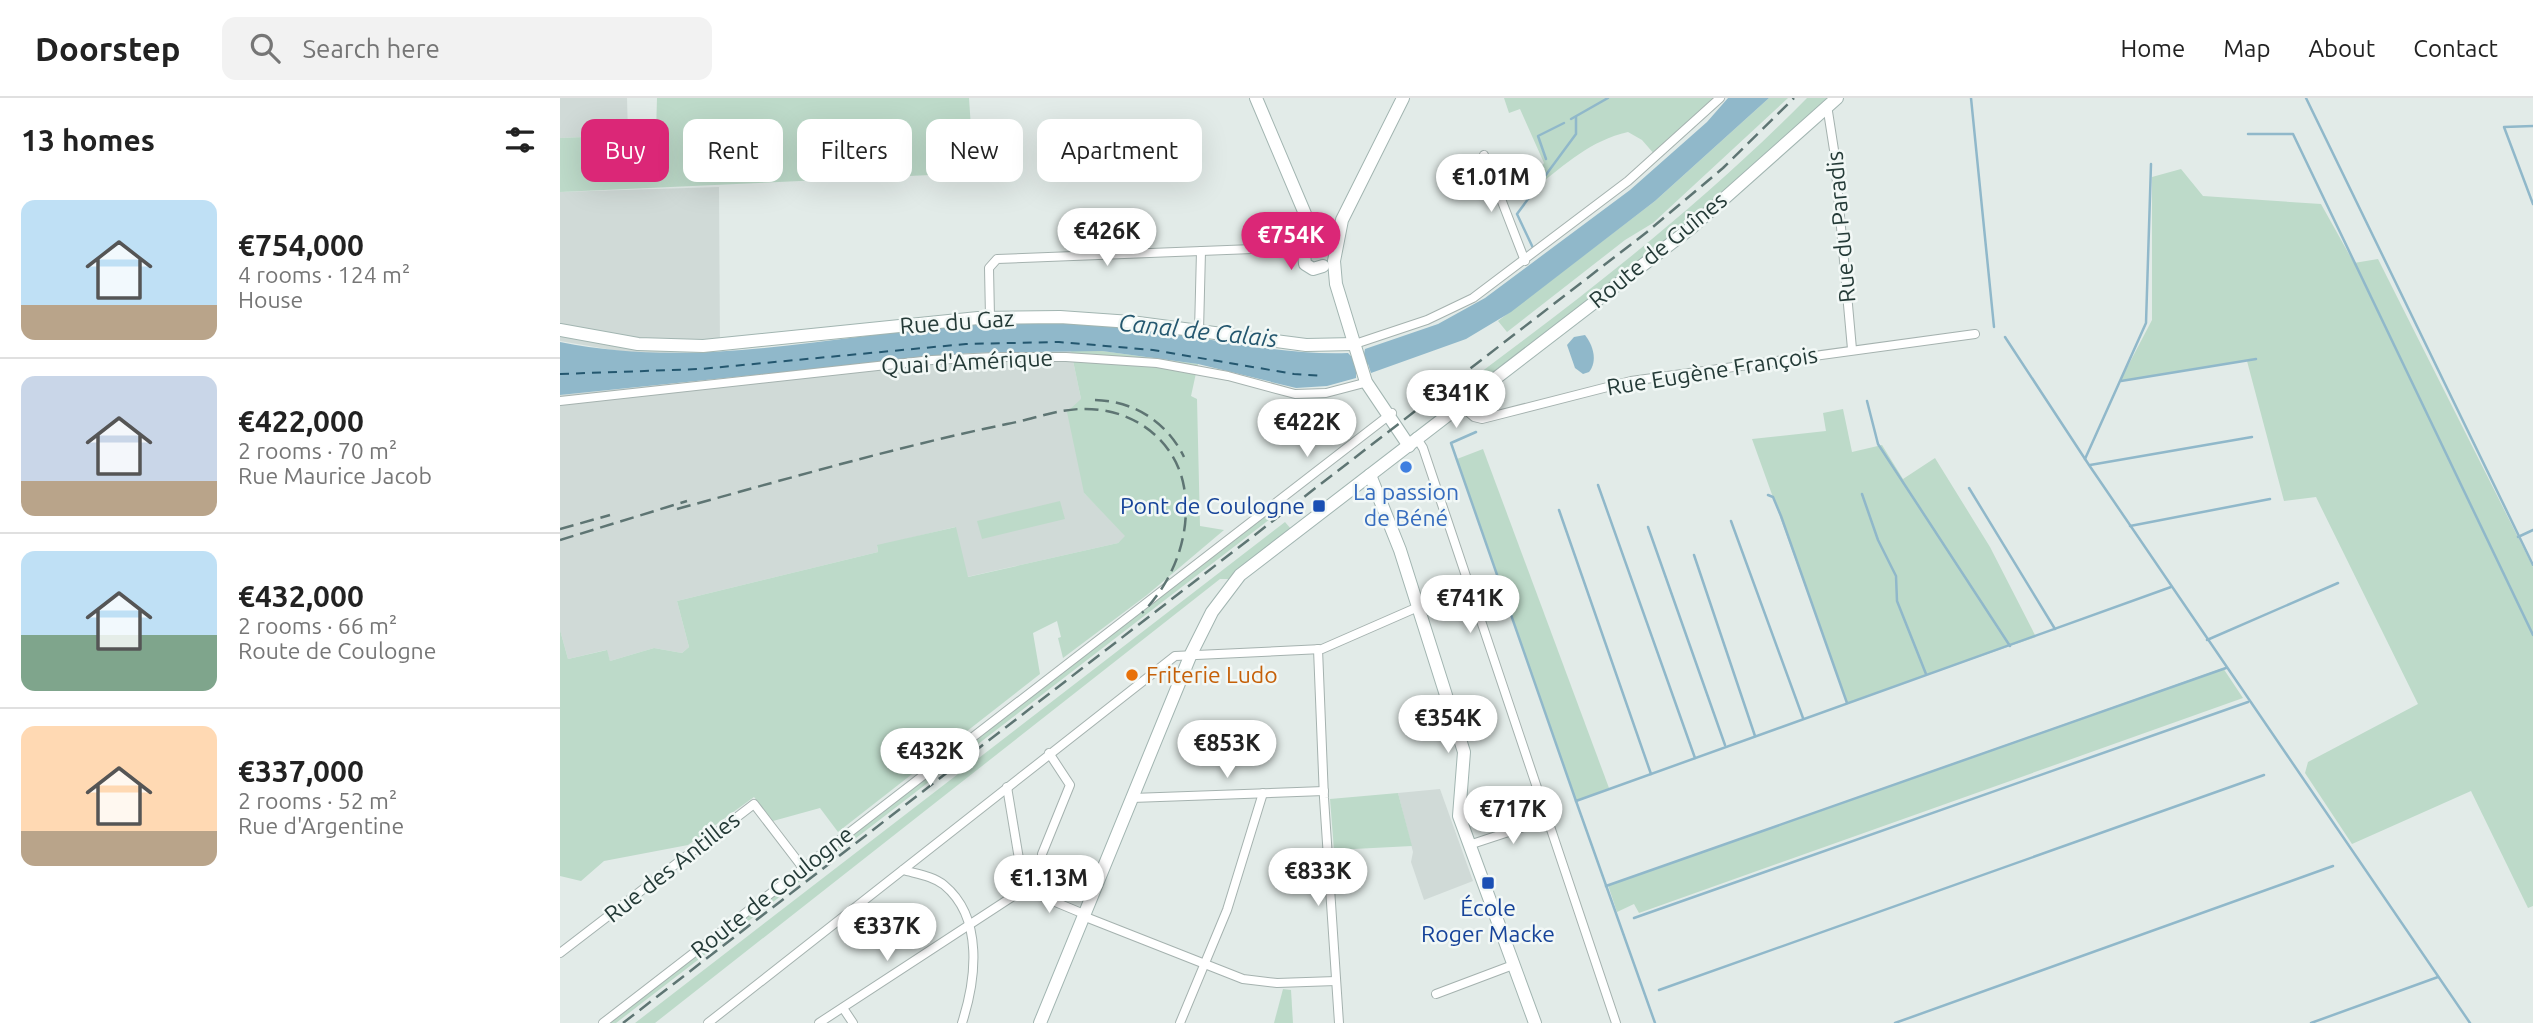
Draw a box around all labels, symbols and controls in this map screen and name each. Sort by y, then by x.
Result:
search box [222,17,712,80]
icon: search [246,29,284,67]
text: Doorstep [35,30,180,67]
text: Search here [302,34,440,63]
text: Home [2120,35,2185,62]
text: Map [2223,35,2270,62]
text: About [2308,35,2375,62]
text: Contact [2413,35,2498,62]
chip: Buy [581,119,669,182]
chip: Rent [683,119,783,182]
chip: Filters [797,119,912,182]
chip: New [926,119,1023,182]
chip: Apartment [1037,119,1202,182]
icon: filters [501,121,539,159]
text: 13 homes [21,123,155,157]
street label: Rue du Paradis [1821,150,1860,304]
pin: €1.01M [1434,155,1548,214]
text: €1.01M [1452,164,1530,189]
street label: Route de Guînes [1584,187,1731,313]
pin: €426K [1058,208,1156,268]
pin: €754K [1242,212,1340,272]
text: €426K [1073,218,1141,243]
text: €754K [1257,222,1325,247]
icon: home [77,228,161,312]
text: €754,000 [238,228,364,262]
text: 4 rooms · 124 m² [238,262,410,287]
text: House [238,287,303,312]
street label: Rue du Gaz [899,305,1015,338]
water label: Canal de Calais [1117,309,1279,352]
street label: Rue Eugène François [1605,341,1819,400]
street label: Quai d'Amérique [880,345,1054,378]
pin: €341K [1407,370,1505,430]
text: €341K [1422,380,1490,405]
pin: €422K [1258,400,1356,459]
icon: home [77,404,161,488]
text: €422,000 [238,404,364,438]
text: €422K [1273,409,1341,434]
text: 2 rooms · 70 m² [238,438,397,463]
marker: La passion de Béné [1398,459,1414,475]
text: Rue Maurice Jacob [238,463,432,488]
place label: La passion de Béné [1353,479,1459,530]
place label: Pont de Coulogne [1120,493,1305,518]
marker: Pont de Coulogne [1311,498,1327,514]
pin: €741K [1421,575,1519,635]
icon: home [77,579,161,663]
text: €432,000 [238,579,364,613]
text: €741K [1436,585,1504,610]
text: 2 rooms · 66 m² [238,613,397,638]
text: Route de Coulogne [238,638,436,663]
place label: Friterie Ludo [1146,662,1278,687]
marker: Friterie Ludo [1124,667,1140,683]
pin: €354K [1399,696,1497,755]
text: €354K [1414,705,1482,730]
pin: €853K [1178,720,1276,780]
pin: €432K [881,728,979,788]
text: €853K [1193,730,1261,755]
text: €432K [896,738,964,763]
icon: home [77,754,161,838]
text: €337,000 [238,754,364,788]
pin: €717K [1464,786,1562,846]
text: 2 rooms · 52 m² [238,788,397,813]
text: €717K [1479,796,1547,821]
street label: Rue des Antilles [599,806,744,927]
text: Rue d'Argentine [238,813,404,838]
street label: Route de Coulogne [686,821,858,963]
pin: €833K [1269,848,1367,908]
pin: €1.13M [992,856,1106,915]
text: €833K [1284,858,1352,883]
text: €1.13M [1010,865,1088,890]
marker: École Roger Macke [1480,875,1496,891]
place label: École Roger Macke [1421,894,1555,946]
pin: €337K [838,904,936,963]
text: €337K [853,913,921,938]

